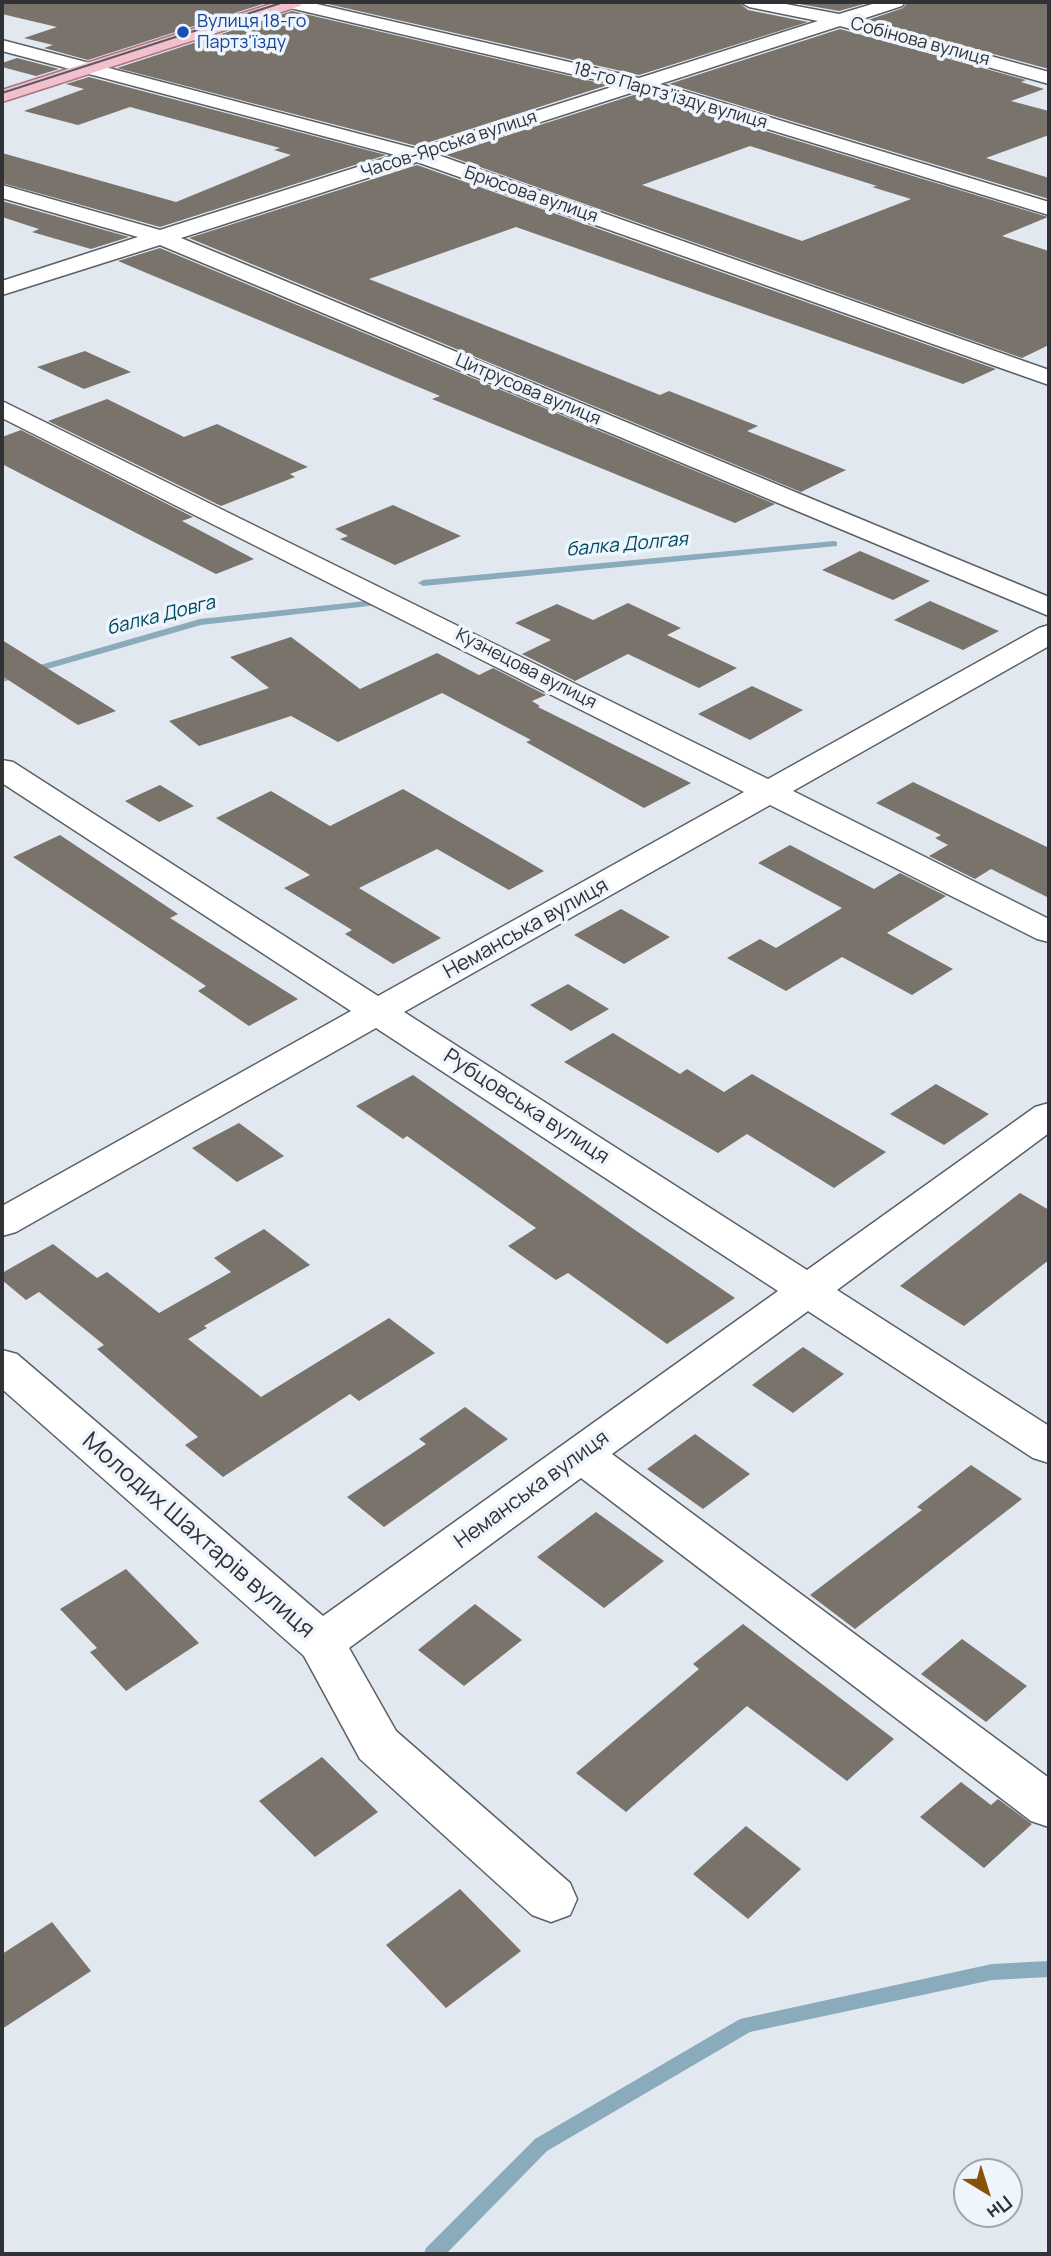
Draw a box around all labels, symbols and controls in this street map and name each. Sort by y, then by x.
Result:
place label: Вулиця 18-го Партз'їзду [197,11,306,54]
street label: Собінова вулиця [848,13,992,71]
marker: Вулиця 18-го Партз'їзду [175,24,191,40]
street label: 18-го Партз’їзду вулиця [570,58,770,134]
street label: Часов-Ярська вулиця [358,106,540,184]
street label: Брюсова вулиця [461,162,601,228]
street label: Цитрусова вулиця [452,350,604,430]
water label: балка Долгая [565,528,689,562]
water label: балка Довга [104,592,218,640]
street label: Кузнецова вулиця [452,624,600,714]
street label: Неманська вулиця [439,873,613,985]
street label: Рубцовська вулиця [439,1044,613,1170]
street label: Неманська вулиця [450,1426,614,1554]
street label: Молодих Шахтарів вулиця [76,1427,320,1645]
north arrow [953,2158,1023,2228]
text: Пн [982,2190,1018,2226]

